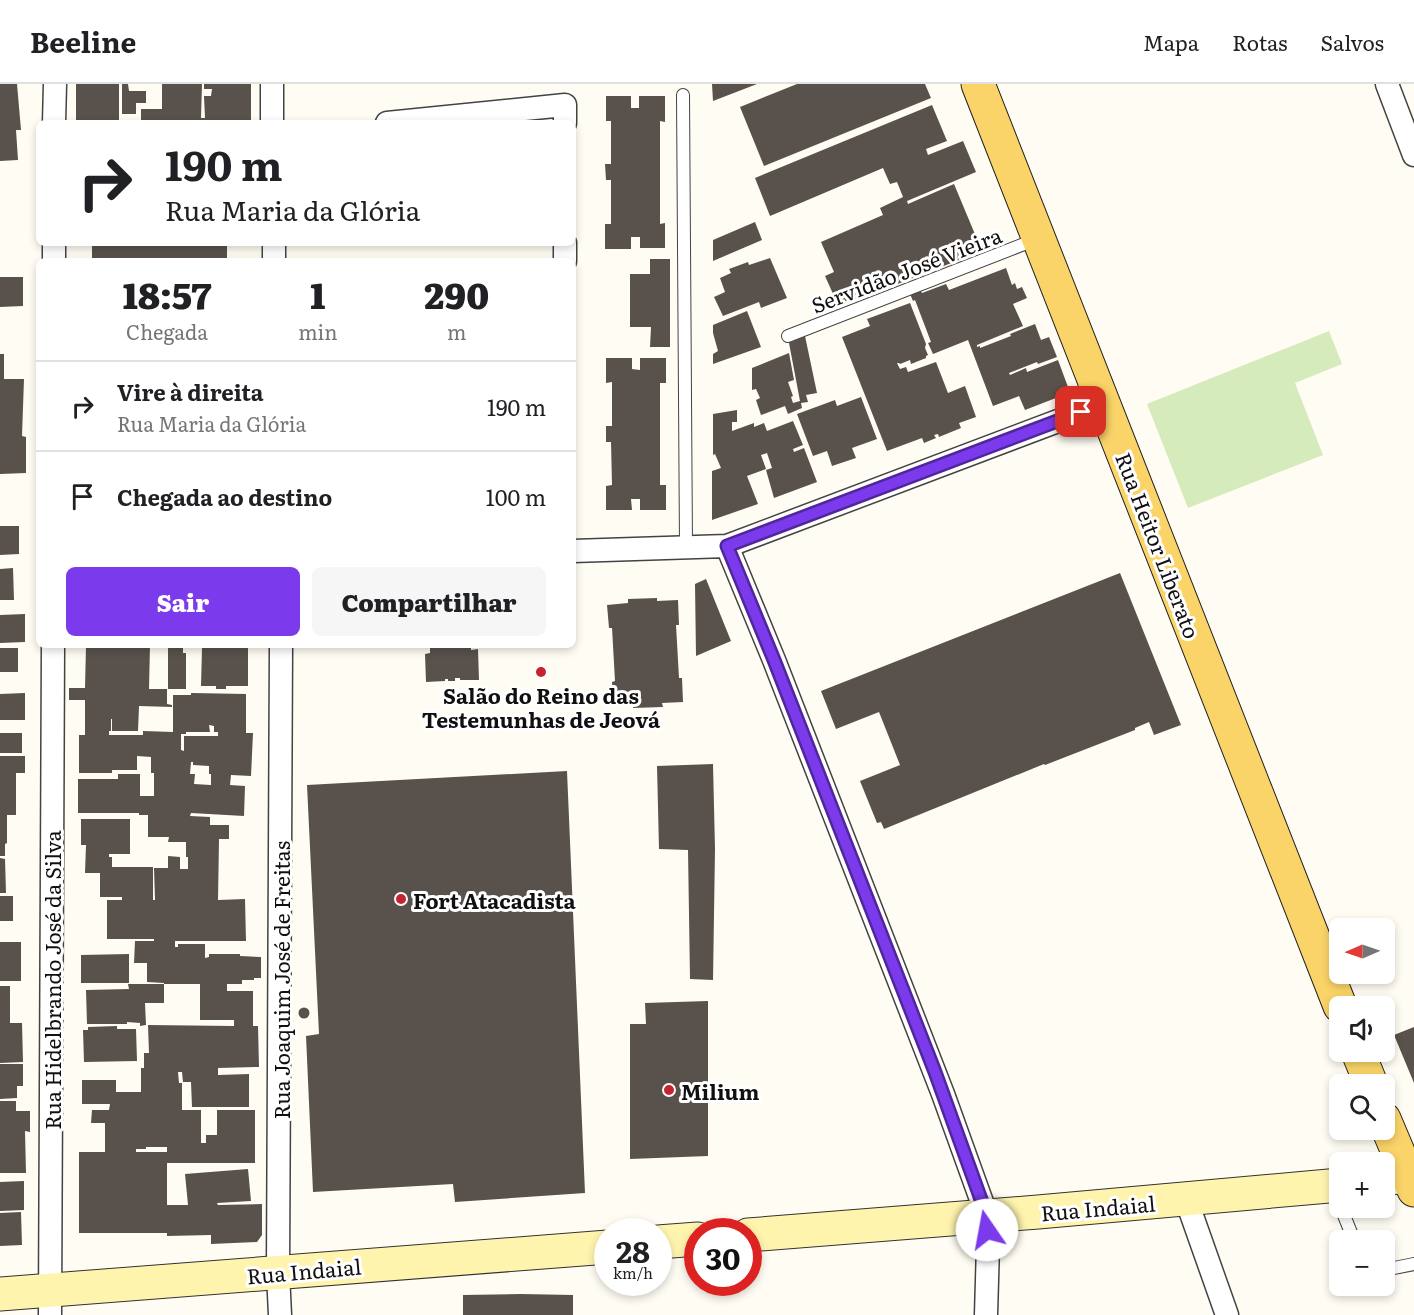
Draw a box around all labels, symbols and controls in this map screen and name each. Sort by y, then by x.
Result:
text: Beeline [30,20,136,62]
text: Mapa [1143,26,1199,57]
text: Rotas [1232,26,1288,57]
text: Salvos [1321,26,1384,57]
text: 190 m [165,132,283,194]
icon: right [66,144,144,222]
text: Rua Maria da Glória [165,189,420,229]
street label: Servidão José Vieira [806,218,1006,320]
text: 18:57 [123,267,211,320]
text: 1 [310,267,325,320]
text: 290 [424,267,489,320]
text: Chegada [126,316,208,346]
text: min [298,316,337,346]
text: m [447,316,466,346]
text: Vire à direita [117,375,264,408]
pin [1055,386,1106,437]
icon: right [66,390,99,423]
text: 190 m [487,390,546,423]
icon: arrive [1064,395,1097,428]
text: Rua Maria da Glória [117,408,306,438]
street label: Rua Heitor Liberato [1109,447,1209,643]
icon: arrive [66,480,99,513]
text: Chegada ao destino [117,480,332,513]
text: 100 m [486,480,546,513]
button: Sair [66,567,300,636]
button: Compartilhar [312,567,546,636]
marker: Salão do Reino das Testemunhas de Jeová [534,665,548,679]
place label: Salão do Reino das Testemunhas de Jeová [422,679,661,734]
street label: Rua Hidelbrando José da Silva [36,830,67,1130]
street label: Rua Joaquim José de Freitas [265,841,296,1119]
place label: Fort Atacadista [413,884,577,915]
marker: Fort Atacadista [394,892,408,906]
north arrow [1329,918,1395,984]
map controls [1329,918,1395,1296]
button: sound [1329,996,1395,1062]
button: search [1329,1074,1395,1140]
place label: Milium [681,1075,760,1106]
marker: Milium [662,1083,676,1097]
button: + [1329,1152,1395,1218]
street label: Rua Indaial [1039,1187,1157,1227]
position arrow [955,1198,1019,1262]
speed limit sign: 30 [684,1218,762,1296]
text: 28 [616,1228,650,1272]
button: − [1329,1230,1395,1296]
street label: Rua Indaial [245,1250,363,1290]
text: km/h [613,1261,653,1284]

